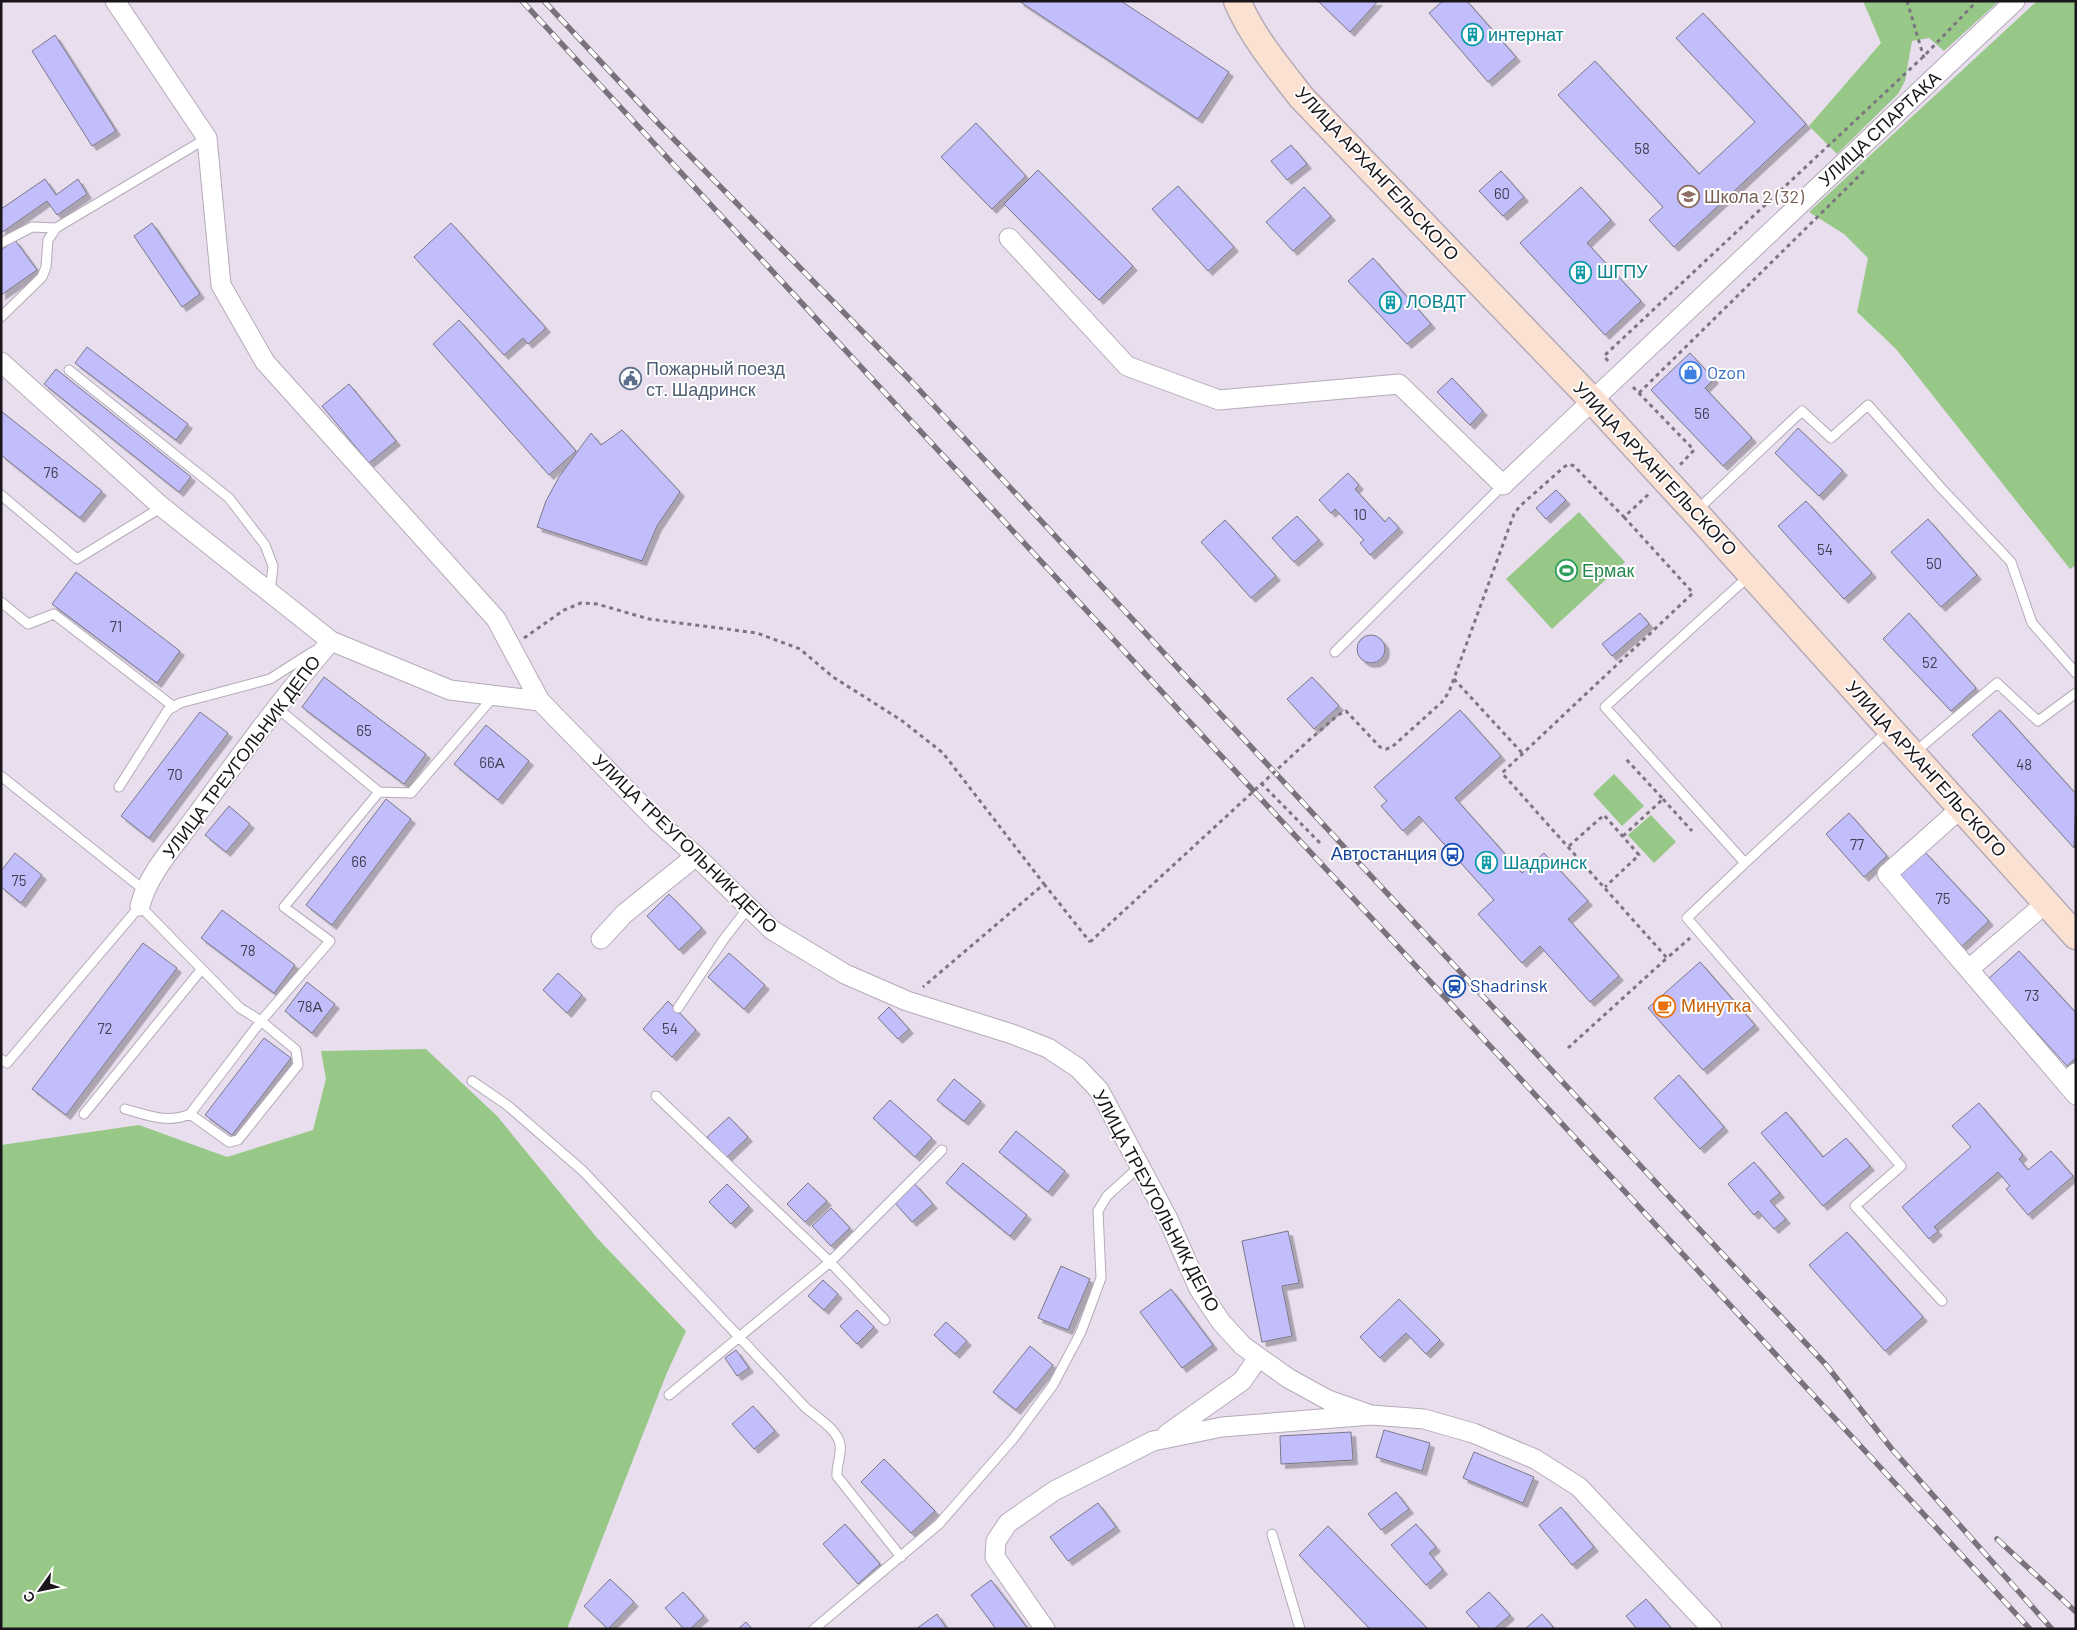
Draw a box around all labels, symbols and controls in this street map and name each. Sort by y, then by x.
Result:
building icon: интернат [1460,23,1484,47]
place label: интернат [1488,23,1564,45]
street label: УЛИЦА СПАРТАКА [1814,66,1945,190]
street label: УЛИЦА АРХАНГЕЛЬСКОГО [1291,82,1464,265]
house number: 58 [1634,139,1650,157]
house number: 60 [1494,184,1510,202]
school or university icon: Школа 2 (32) [1676,185,1700,209]
place label: Школа 2 (32) [1704,185,1804,207]
building icon: ШГПУ [1569,260,1593,284]
place label: ШГПУ [1597,260,1648,282]
building icon: ЛОВДТ [1378,290,1402,314]
place label: ЛОВДТ [1406,290,1467,312]
place label: Пожарный поезд ст. Шадринск [646,357,786,400]
shop icon: Ozon [1679,361,1703,385]
place label: Ozon [1707,361,1746,383]
public building icon: Пожарный поезд ст. Шадринск [618,367,642,391]
street label: УЛИЦА АРХАНГЕЛЬСКОГО [1569,377,1742,560]
house number: 56 [1694,404,1710,422]
house number: 76 [44,463,58,481]
house number: 10 [1353,505,1367,523]
house number: 54 [1817,540,1833,558]
house number: 50 [1926,554,1942,572]
sports icon: Ермак [1554,559,1578,583]
place label: Ермак [1582,559,1634,581]
house number: 71 [110,617,122,635]
street label: УЛИЦА ТРЕУГОЛЬНИК ДЕПО [158,651,325,862]
house number: 52 [1922,653,1938,671]
street label: УЛИЦА АРХАНГЕЛЬСКОГО [1842,676,2012,861]
house number: 65 [356,721,372,739]
street label: УЛИЦА ТРЕУГОЛЬНИК ДЕПО [589,749,783,937]
house number: 66А [479,753,505,771]
house number: 48 [2016,755,2032,773]
house number: 70 [167,765,183,783]
house number: 77 [1850,835,1864,853]
place label: Автостанция [1331,842,1437,864]
bus stop icon: Автостанция [1441,842,1465,866]
building icon: Шадринск [1475,851,1499,875]
place label: Шадринск [1503,851,1587,873]
house number: 66 [351,852,367,870]
house number: 75 [12,871,26,889]
house number: 75 [1936,889,1950,907]
house number: 78 [241,941,255,959]
station icon: Shadrinsk [1442,974,1466,998]
place label: Shadrinsk [1470,974,1548,996]
house number: 73 [2025,986,2039,1004]
cafe icon: Минутка [1653,994,1677,1018]
place label: Минутка [1681,994,1753,1016]
house number: 78А [298,997,322,1015]
house number: 72 [97,1019,113,1037]
house number: 54 [662,1019,678,1037]
street label: УЛИЦА ТРЕУГОЛЬНИК ДЕПО [1089,1086,1225,1315]
north arrow [15,1565,65,1615]
text: С [19,1588,39,1606]

